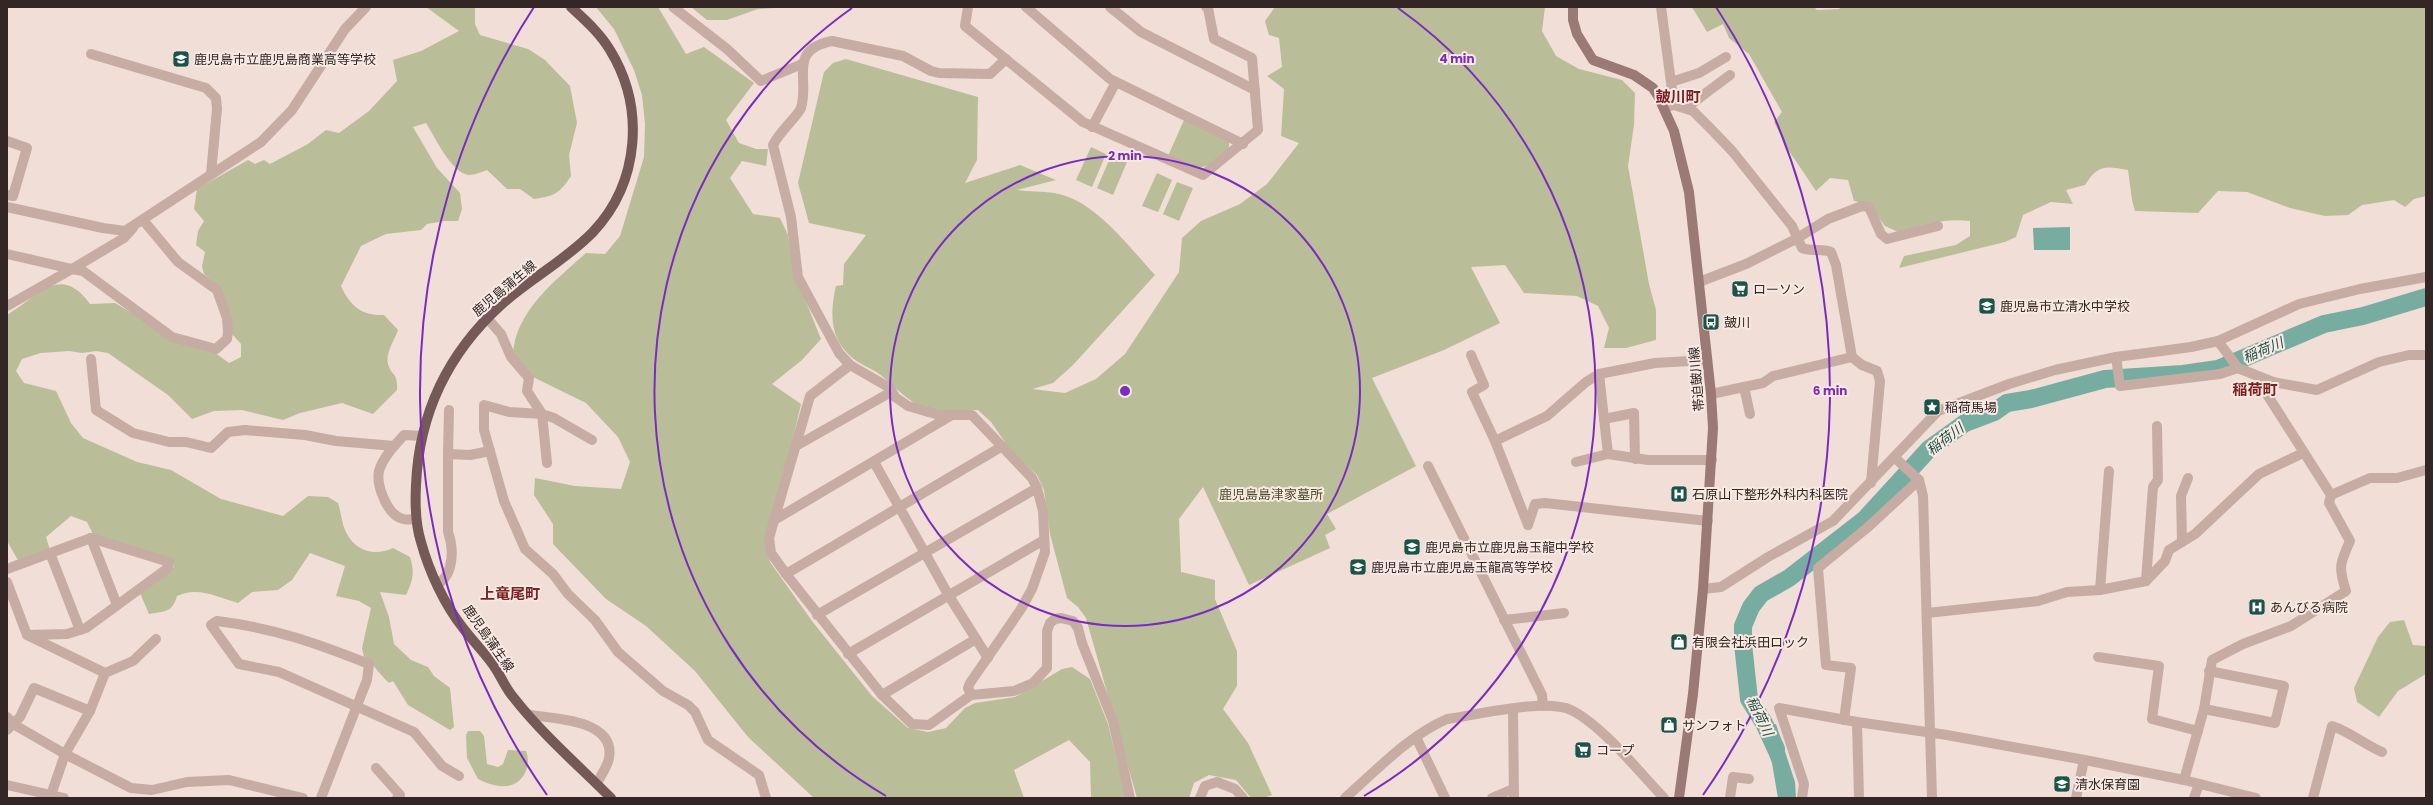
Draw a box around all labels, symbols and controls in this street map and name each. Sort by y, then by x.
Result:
school or university icon: 鹿児島市立鹿児島商業高等学校 [171,49,191,69]
place label: 鹿児島市立鹿児島商業高等学校 [194,50,376,69]
text: 4 min [1439,50,1475,67]
district label: 皷川町 [1655,86,1701,107]
text: 2 min [1108,147,1142,164]
street label: 鹿児島蒲生線 [468,256,540,321]
supermarket icon: ローソン [1730,279,1750,299]
place label: ローソン [1753,280,1805,299]
school or university icon: 鹿児島市立清水中学校 [1977,296,1997,316]
place label: 鹿児島市立清水中学校 [2000,297,2130,316]
bus stop icon: 皷川 [1701,312,1721,332]
place label: 皷川 [1724,313,1750,332]
water label: 稲荷川 [2240,332,2288,367]
street label: 帯迫皷川線 [1684,346,1709,412]
district label: 稲荷町 [2232,379,2278,400]
text: 6 min [1813,382,1847,399]
centre of rings [1118,384,1132,398]
place icon: 稲荷馬場 [1922,397,1942,417]
place label: 稲荷馬場 [1945,398,1997,417]
water label: 稲荷川 [1922,417,1969,460]
hospital icon: 石原山下整形外科内科医院 [1669,484,1689,504]
park label: 鹿児島島津家墓所 [1219,485,1323,504]
place label: 石原山下整形外科内科医院 [1692,485,1848,504]
school or university icon: 鹿児島市立鹿児島玉龍中学校 [1402,537,1422,557]
place label: 鹿児島市立鹿児島玉龍中学校 [1425,538,1594,557]
school or university icon: 鹿児島市立鹿児島玉龍高等学校 [1348,557,1368,577]
place label: 鹿児島市立鹿児島玉龍高等学校 [1371,558,1553,577]
district label: 上竜尾町 [480,583,540,604]
hospital icon: あんびる病院 [2247,597,2267,617]
place label: あんびる病院 [2270,598,2348,617]
street label: 鹿児島蒲生線 [458,601,519,676]
shop icon: 有限会社浜田ロック [1669,632,1689,652]
place label: 有限会社浜田ロック [1692,633,1809,652]
water label: 稲荷川 [1742,693,1779,741]
shop icon: サンフォト [1659,715,1679,735]
place label: サンフォト [1682,716,1747,735]
supermarket icon: コープ [1573,740,1593,760]
place label: コープ [1596,741,1634,760]
school or university icon: 清水保育園 [2052,774,2072,794]
place label: 清水保育園 [2075,775,2140,794]

